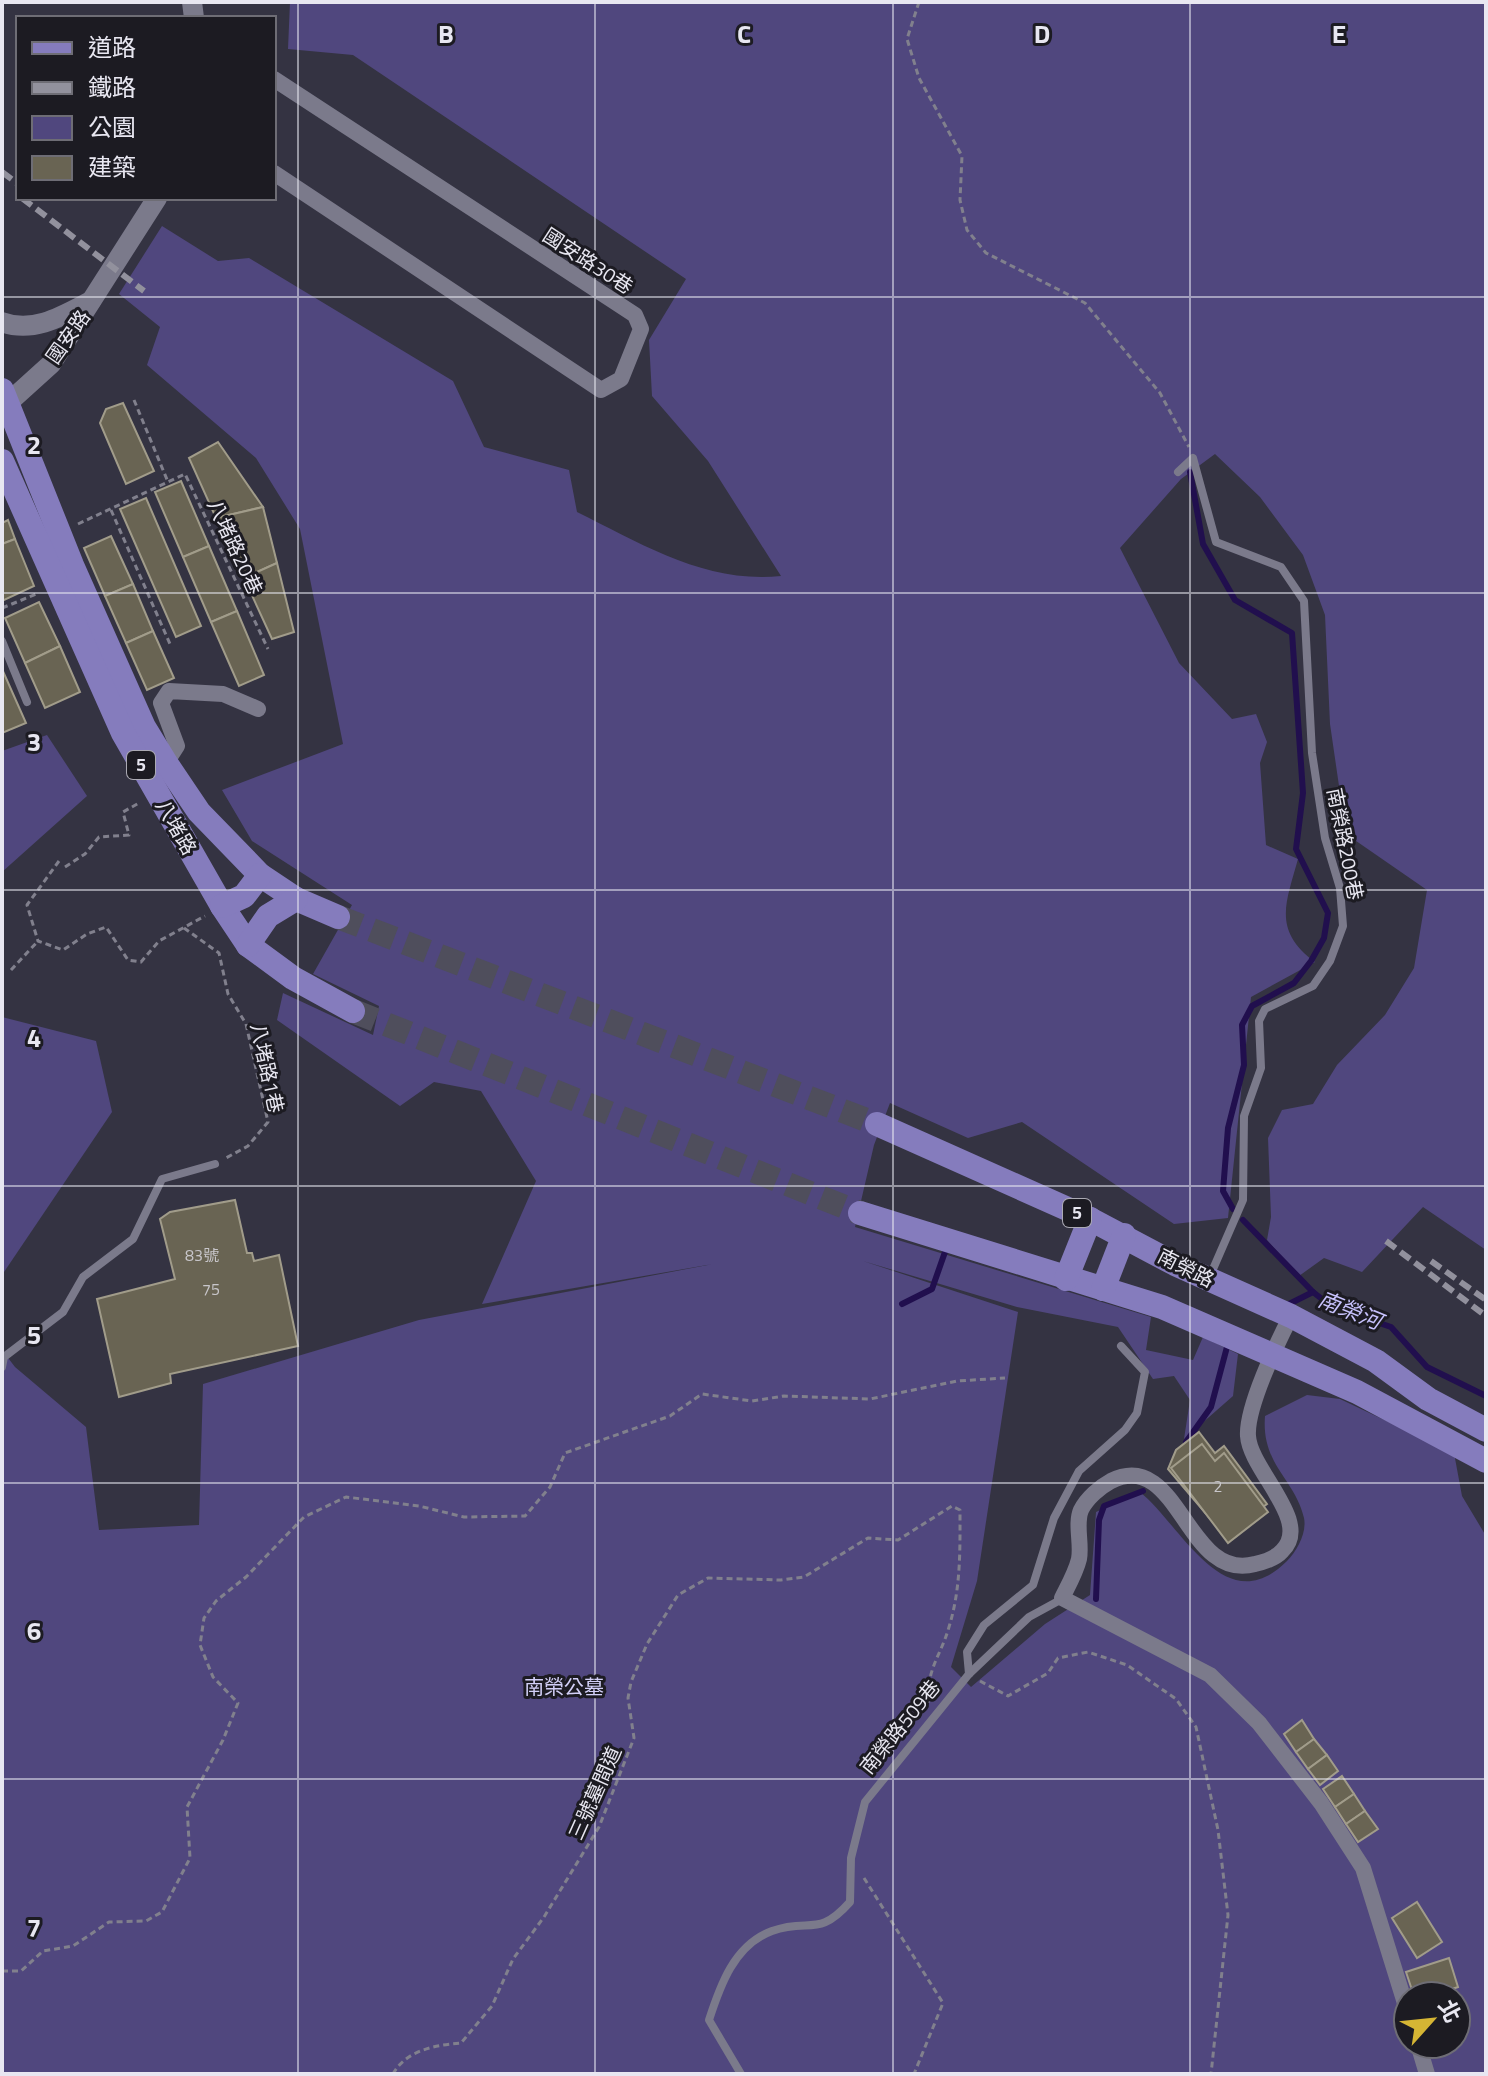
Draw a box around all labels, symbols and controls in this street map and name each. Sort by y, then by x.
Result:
text: B [438,14,454,53]
text: C [737,14,751,53]
text: D [1034,14,1050,53]
text: E [1332,14,1346,53]
legend [16,16,276,200]
text: 道路 [88,29,136,65]
text: 鐵路 [88,69,136,105]
text: 公園 [88,109,136,145]
text: 建築 [88,149,136,185]
street label: 國安路30巷 [537,220,640,301]
street label: 國安路 [38,303,97,370]
text: 2 [27,425,41,464]
street label: 八堵路20巷 [200,494,271,600]
text: 3 [27,722,41,761]
road number: 5 [127,751,155,779]
street label: 南榮路200巷 [1319,785,1372,903]
street label: 八堵路 [148,793,205,860]
text: 4 [27,1018,41,1057]
street label: 八堵路1巷 [243,1020,292,1116]
road number: 5 [1063,1199,1091,1227]
street label: 南榮路 [1152,1240,1220,1295]
house number: 83號 [185,1243,219,1267]
house number: 75 [202,1277,220,1301]
water label: 南榮河 [1313,1282,1391,1340]
text: 5 [27,1315,41,1354]
house number: 2 [1214,1474,1222,1498]
text: 6 [27,1611,41,1650]
park label: 南榮公墓 [524,1671,604,1702]
street label: 南榮路509巷 [852,1673,947,1781]
street label: 三號墓間道 [560,1741,629,1845]
text: 7 [27,1908,41,1947]
north arrow [1392,1980,1472,2060]
text: 北 [1430,1993,1470,2028]

